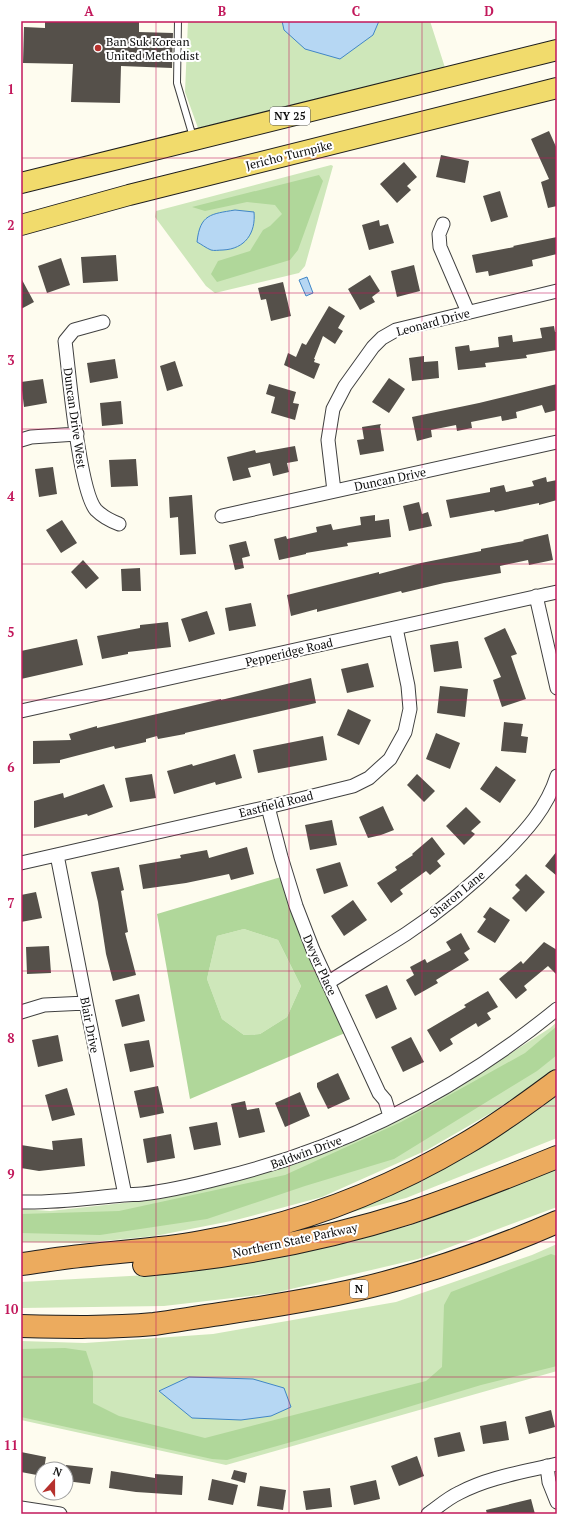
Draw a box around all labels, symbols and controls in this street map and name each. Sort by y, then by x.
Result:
text: A [84,2,94,20]
text: B [218,2,226,20]
text: C [352,2,360,20]
text: D [484,2,494,20]
place label: Ban Suk Korean United Methodist [106,34,200,63]
marker: Ban Suk Korean United Methodist [93,43,103,53]
text: 1 [7,80,15,98]
road number: NY 25 [270,107,310,125]
street label: Jericho Turnpike [244,137,334,173]
text: 2 [7,216,15,234]
street label: Leonard Drive [395,305,471,339]
text: 3 [7,351,15,369]
street label: Duncan Drive West [60,367,90,470]
street label: Duncan Drive [353,464,427,494]
text: 4 [7,487,15,505]
text: 5 [7,623,15,641]
street label: Pepperidge Road [244,635,335,669]
text: 6 [7,758,15,776]
street label: Eastfield Road [237,787,315,820]
street label: Sharon Lane [426,867,488,921]
text: 7 [7,894,15,912]
street label: Dwyer Place [300,932,340,998]
street label: Blair Drive [77,996,103,1054]
text: 8 [7,1029,15,1047]
street label: Baldwin Drive [268,1132,344,1172]
text: 9 [7,1165,15,1183]
street label: Northern State Parkway [231,1219,360,1261]
road number: N [350,1280,368,1298]
text: 10 [4,1300,19,1318]
text: 11 [4,1436,18,1454]
north arrow [34,1461,74,1501]
text: N [51,1464,65,1480]

